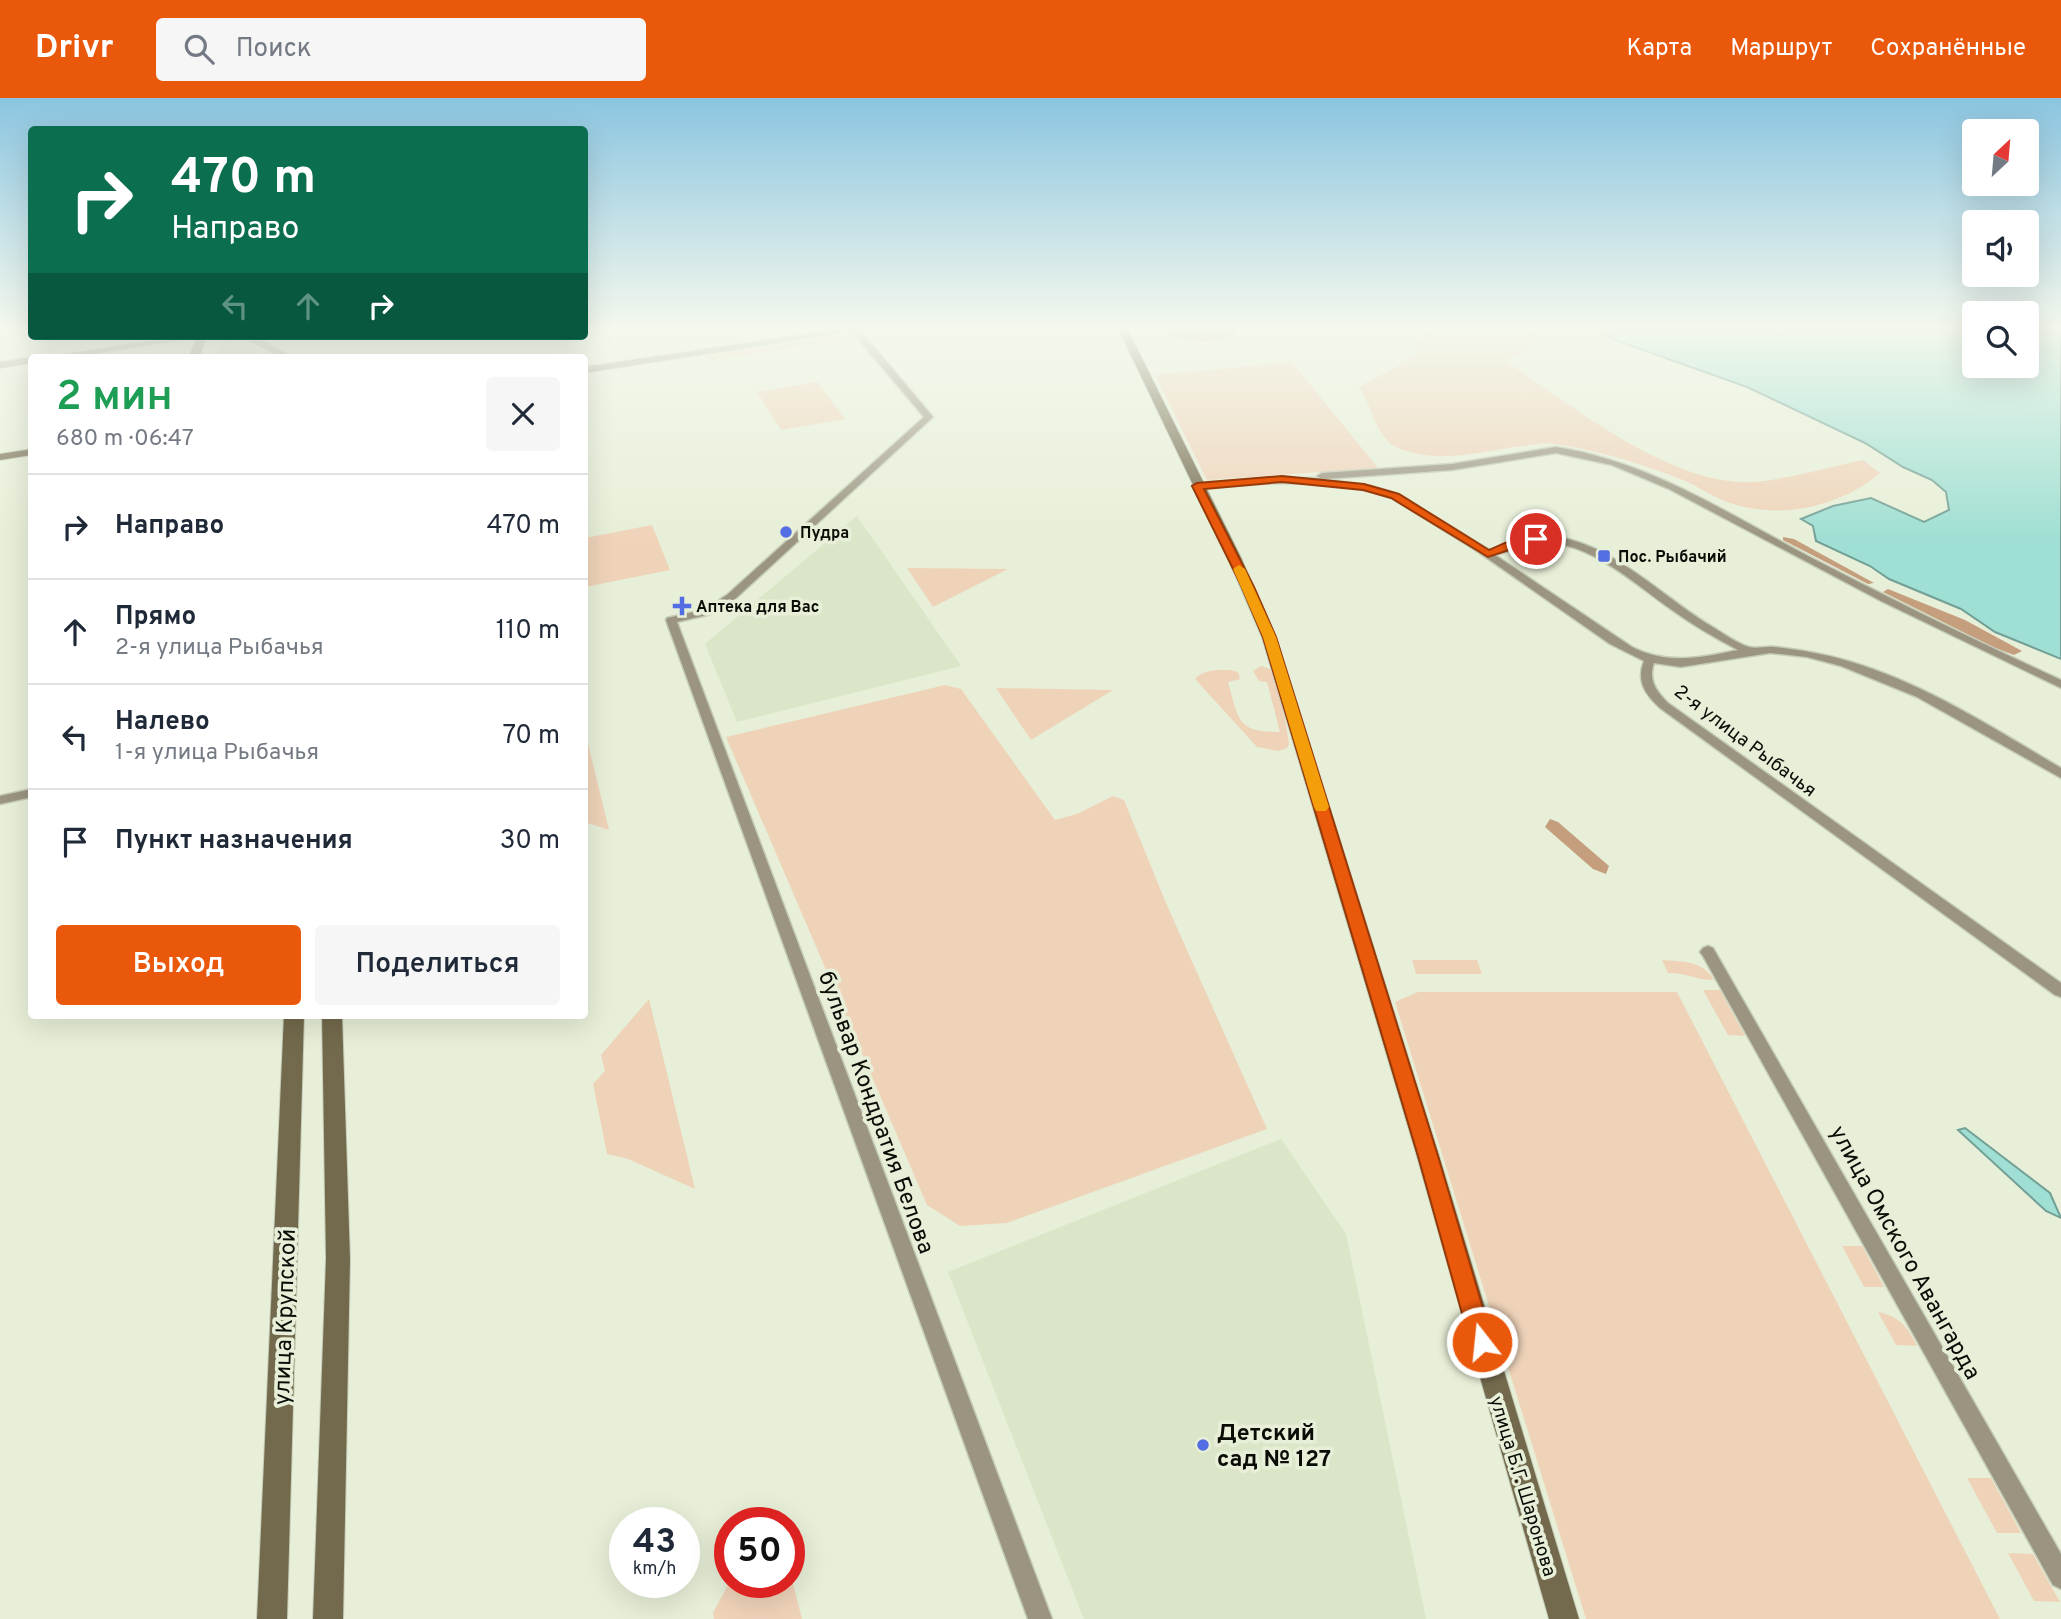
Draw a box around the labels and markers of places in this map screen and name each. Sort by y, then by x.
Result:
pin [1506,509,1566,569]
marker: Пудра [778,524,794,540]
place label: Пудра [800,524,849,544]
marker: Пос. Рыбачий [1596,548,1612,564]
place label: Пос. Рыбачий [1618,548,1727,568]
marker: Аптека для Вас [674,598,690,614]
place label: Аптека для Вас [696,598,819,618]
place label: Детский сад № 127 [1217,1420,1331,1475]
marker: Детский сад № 127 [1195,1437,1211,1453]

